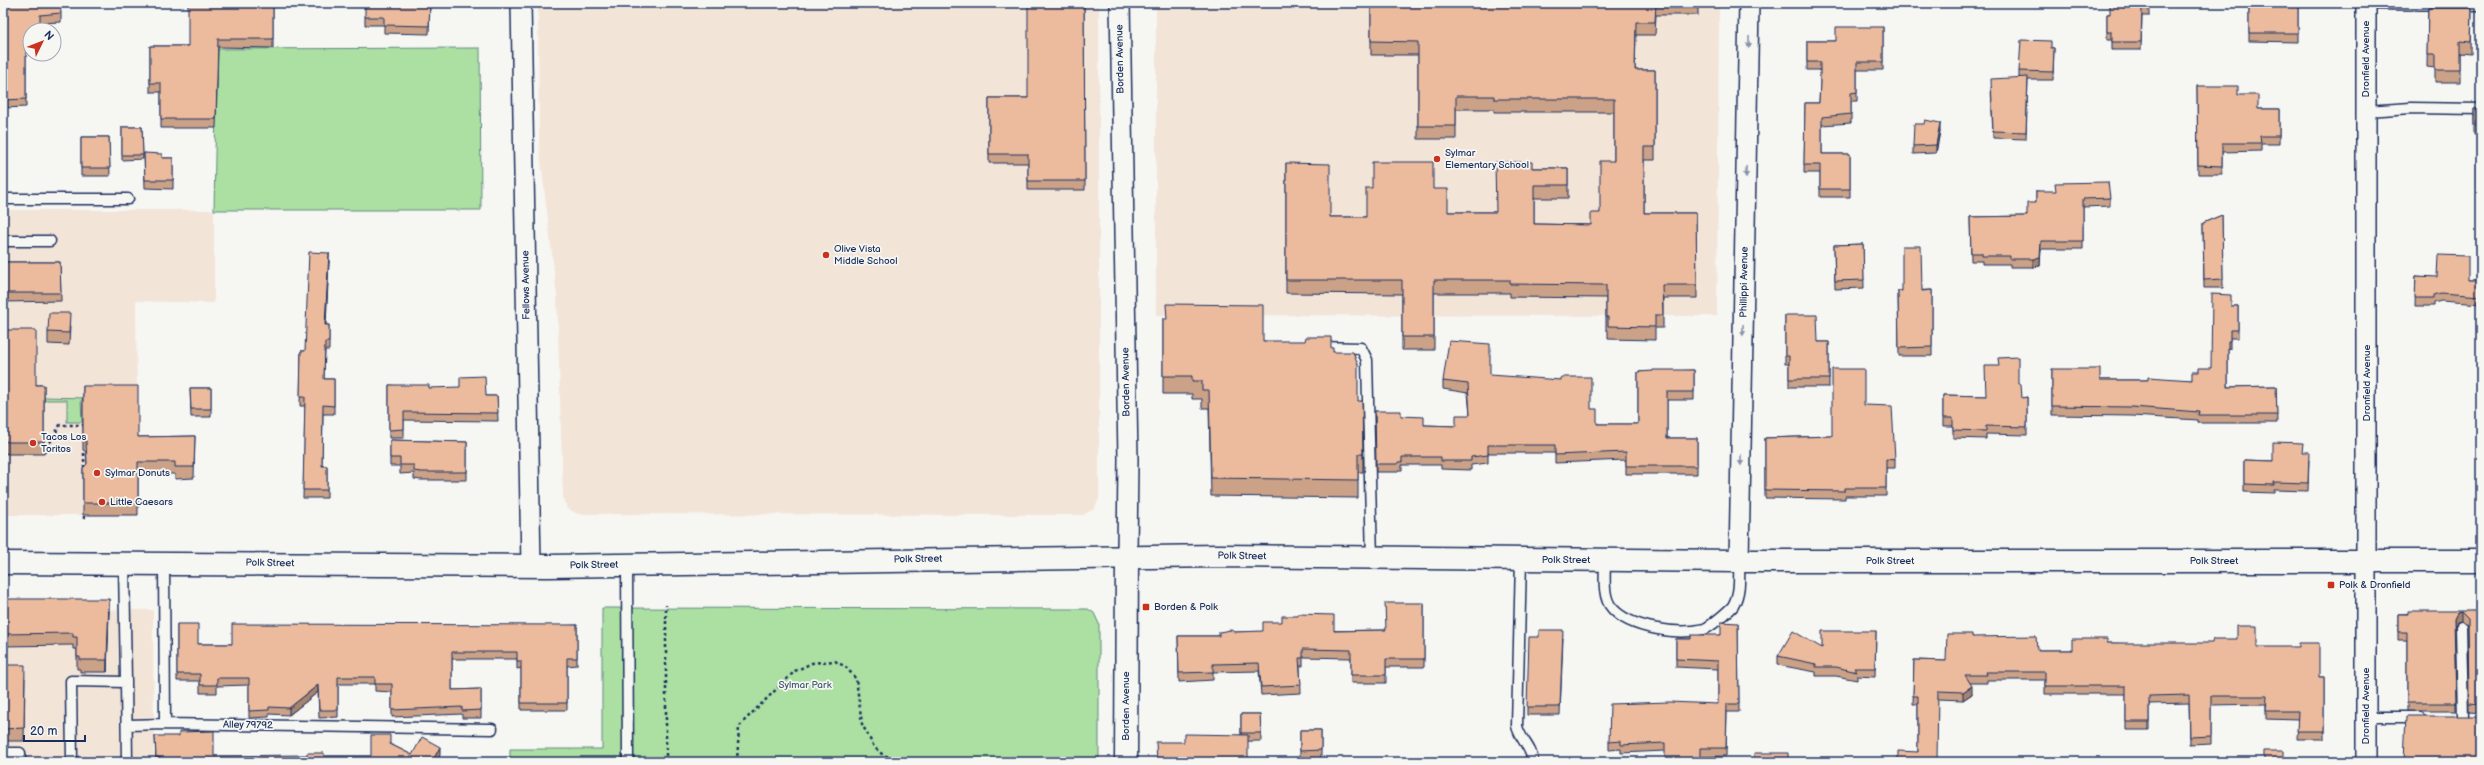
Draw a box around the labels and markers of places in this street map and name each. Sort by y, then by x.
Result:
place label: Sylmar Elementary School [1445,147,1529,171]
marker: Sylmar Elementary School [1432,154,1442,164]
place label: Olive Vista Middle School [834,243,898,267]
marker: Olive Vista Middle School [821,250,831,260]
place label: Tacos Los Toritos [41,431,86,455]
marker: Tacos Los Toritos [28,438,38,448]
place label: Sylmar Donuts [105,467,170,479]
marker: Sylmar Donuts [92,468,102,478]
place label: Little Caesars [110,496,173,508]
marker: Little Caesars [97,497,107,507]
place label: Polk & Dronfield [2339,579,2411,591]
marker: Polk & Dronfield [2326,580,2336,590]
place label: Borden & Polk [1154,601,1218,613]
marker: Borden & Polk [1141,602,1151,612]

